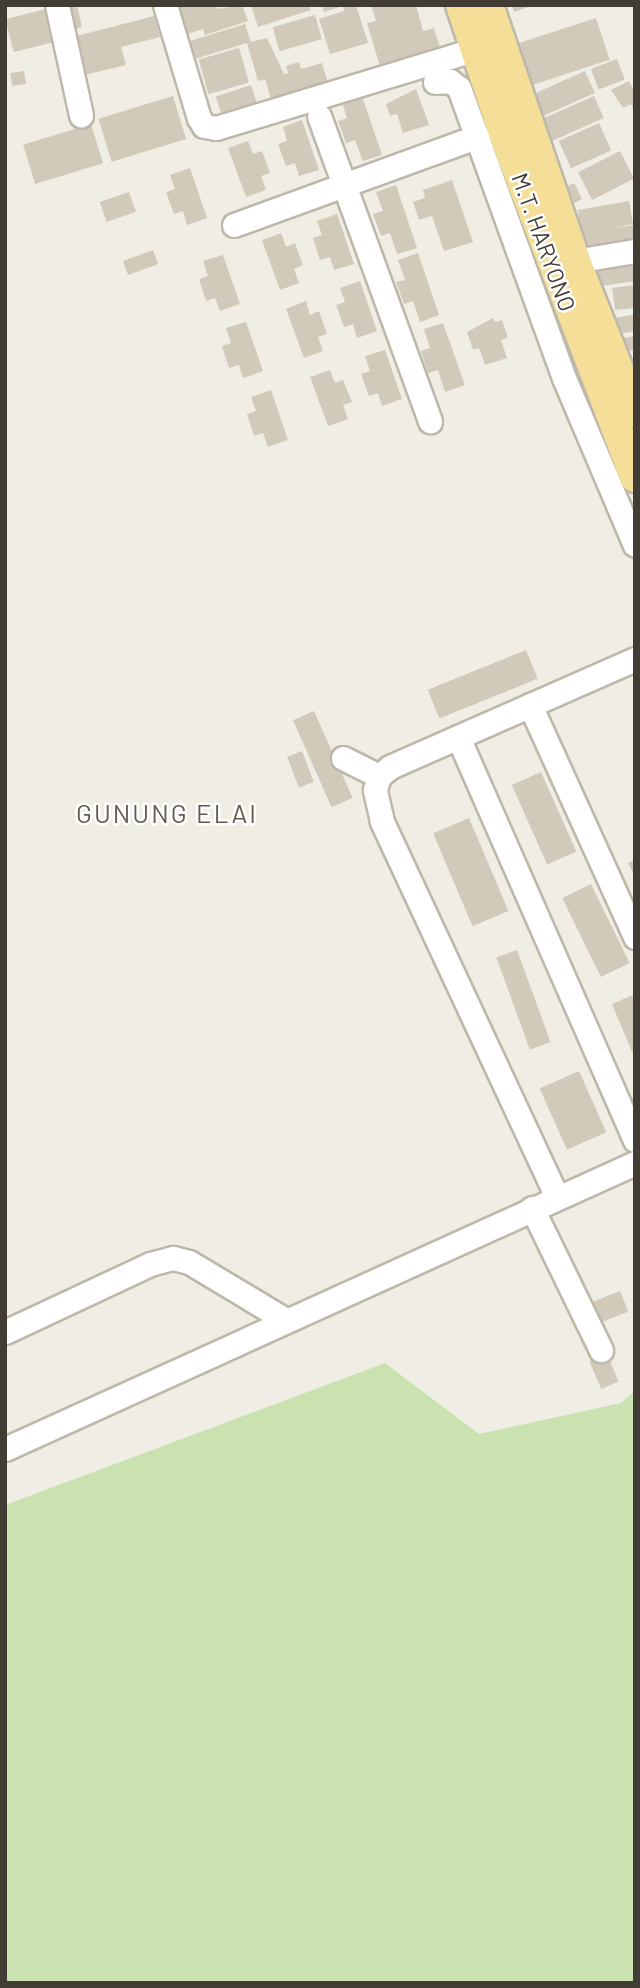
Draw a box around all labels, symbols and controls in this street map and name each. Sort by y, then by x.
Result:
street label: M.T. HARYONO [506,169,582,315]
district label: GUNUNG ELAI [77,797,257,829]

